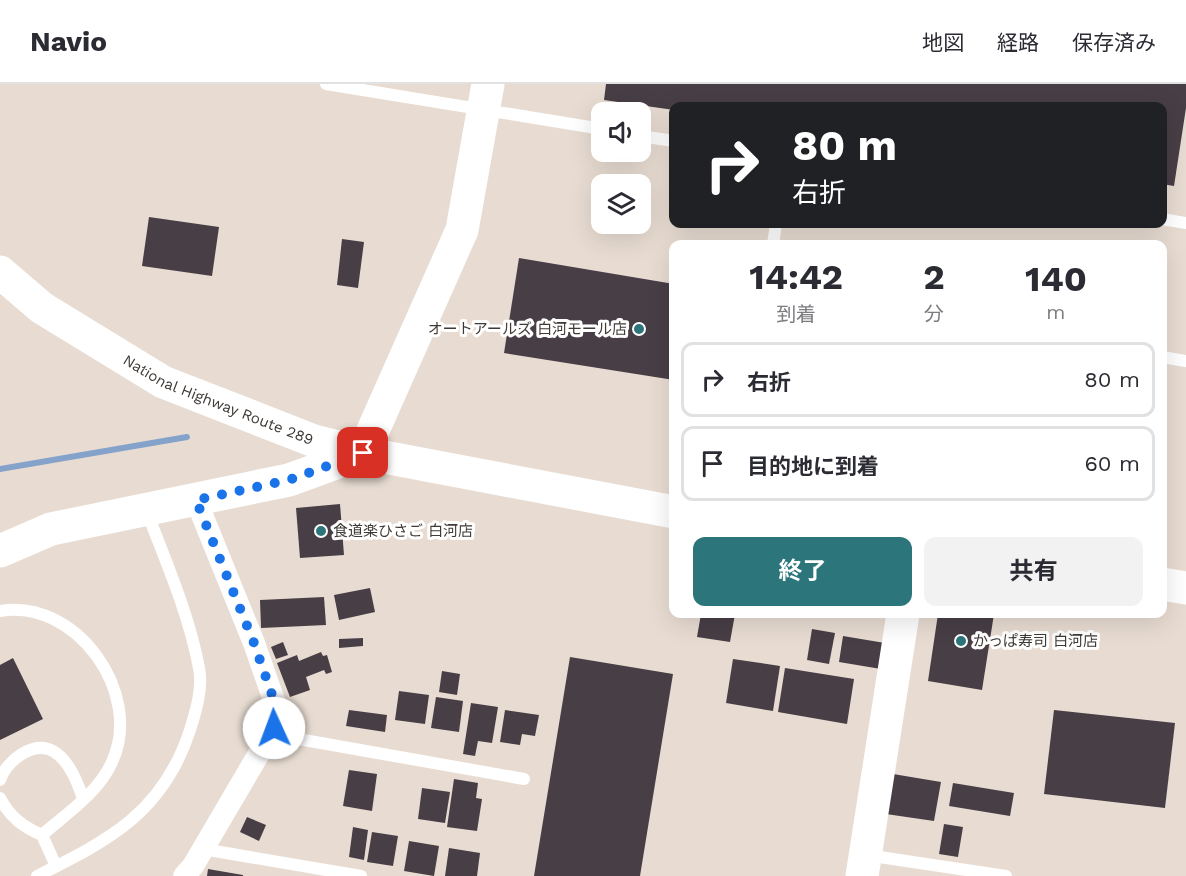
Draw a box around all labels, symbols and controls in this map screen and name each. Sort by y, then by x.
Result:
text: Navio [30,25,107,58]
text: 地図 [922,30,964,55]
text: 経路 [997,30,1039,55]
text: 保存済み [1072,30,1156,55]
map controls [591,102,651,234]
button: sound [591,102,651,162]
text: 80 m [792,121,897,170]
icon: right [693,126,771,204]
button: layers [591,174,651,234]
text: 右折 [792,177,846,209]
text: 14:42 [749,256,843,298]
text: 2 [923,256,945,298]
text: 140 [1025,258,1087,300]
text: m [1046,300,1065,324]
text: 到着 [776,302,816,326]
text: 分 [924,302,944,326]
place label: オートアールズ 白河モール店 [428,320,627,338]
marker: オートアールズ 白河モール店 [632,322,646,336]
street label: National Highway Route 289 [120,351,316,449]
icon: right [696,363,729,396]
text: 80 m [1084,367,1140,392]
text: 右折 [747,370,791,395]
pin [337,427,388,478]
icon: arrive [346,436,379,469]
icon: arrive [696,447,729,480]
text: 60 m [1084,451,1140,476]
text: 目的地に到着 [747,454,879,479]
place label: 食道楽ひさご 白河店 [333,522,473,540]
marker: 食道楽ひさご 白河店 [314,524,328,538]
button: 終了 [693,537,912,606]
button: 共有 [924,537,1143,606]
place label: かっぱ寿司 白河店 [973,632,1098,650]
marker: かっぱ寿司 白河店 [954,634,968,648]
position arrow [242,696,306,760]

